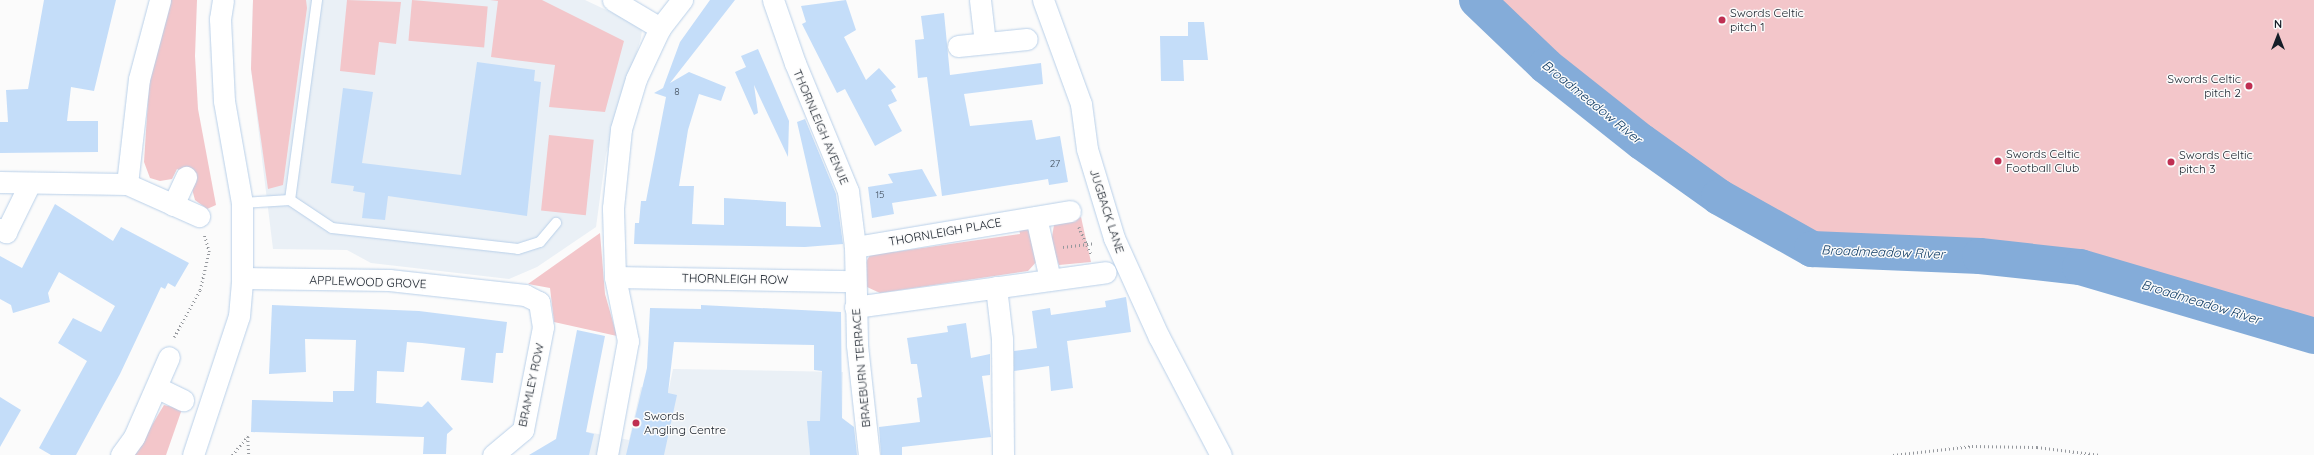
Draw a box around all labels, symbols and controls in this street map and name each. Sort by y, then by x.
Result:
place label: Swords Celtic pitch 1 [1730,6,1804,34]
marker: Swords Celtic pitch 1 [1717,15,1727,25]
north arrow [2258,16,2298,56]
text: N [2274,17,2282,31]
water label: Broadmeadow River [1539,57,1645,147]
street label: THORNLEIGH AVENUE [790,67,852,187]
place label: Swords Celtic pitch 2 [2167,72,2241,100]
marker: Swords Celtic pitch 2 [2244,81,2254,91]
house number: 8 [674,86,680,98]
place label: Swords Celtic Football Club [2006,147,2080,175]
place label: Swords Celtic pitch 3 [2179,148,2253,176]
marker: Swords Celtic Football Club [1993,156,2003,166]
marker: Swords Celtic pitch 3 [2166,157,2176,167]
house number: 27 [1050,158,1060,170]
street label: JUGBACK LANE [1087,167,1127,255]
house number: 15 [875,189,885,201]
street label: THORNLEIGH PLACE [888,215,1002,249]
water label: Broadmeadow River [1821,242,1945,262]
street label: THORNLEIGH ROW [681,271,789,287]
street label: APPLEWOOD GROVE [309,273,427,291]
water label: Broadmeadow River [2140,276,2262,328]
street label: BRAEBURN TERRACE [849,308,873,428]
street label: BRAMLEY ROW [515,342,547,428]
place label: Swords Angling Centre [644,409,726,437]
marker: Swords Angling Centre [631,418,641,428]

